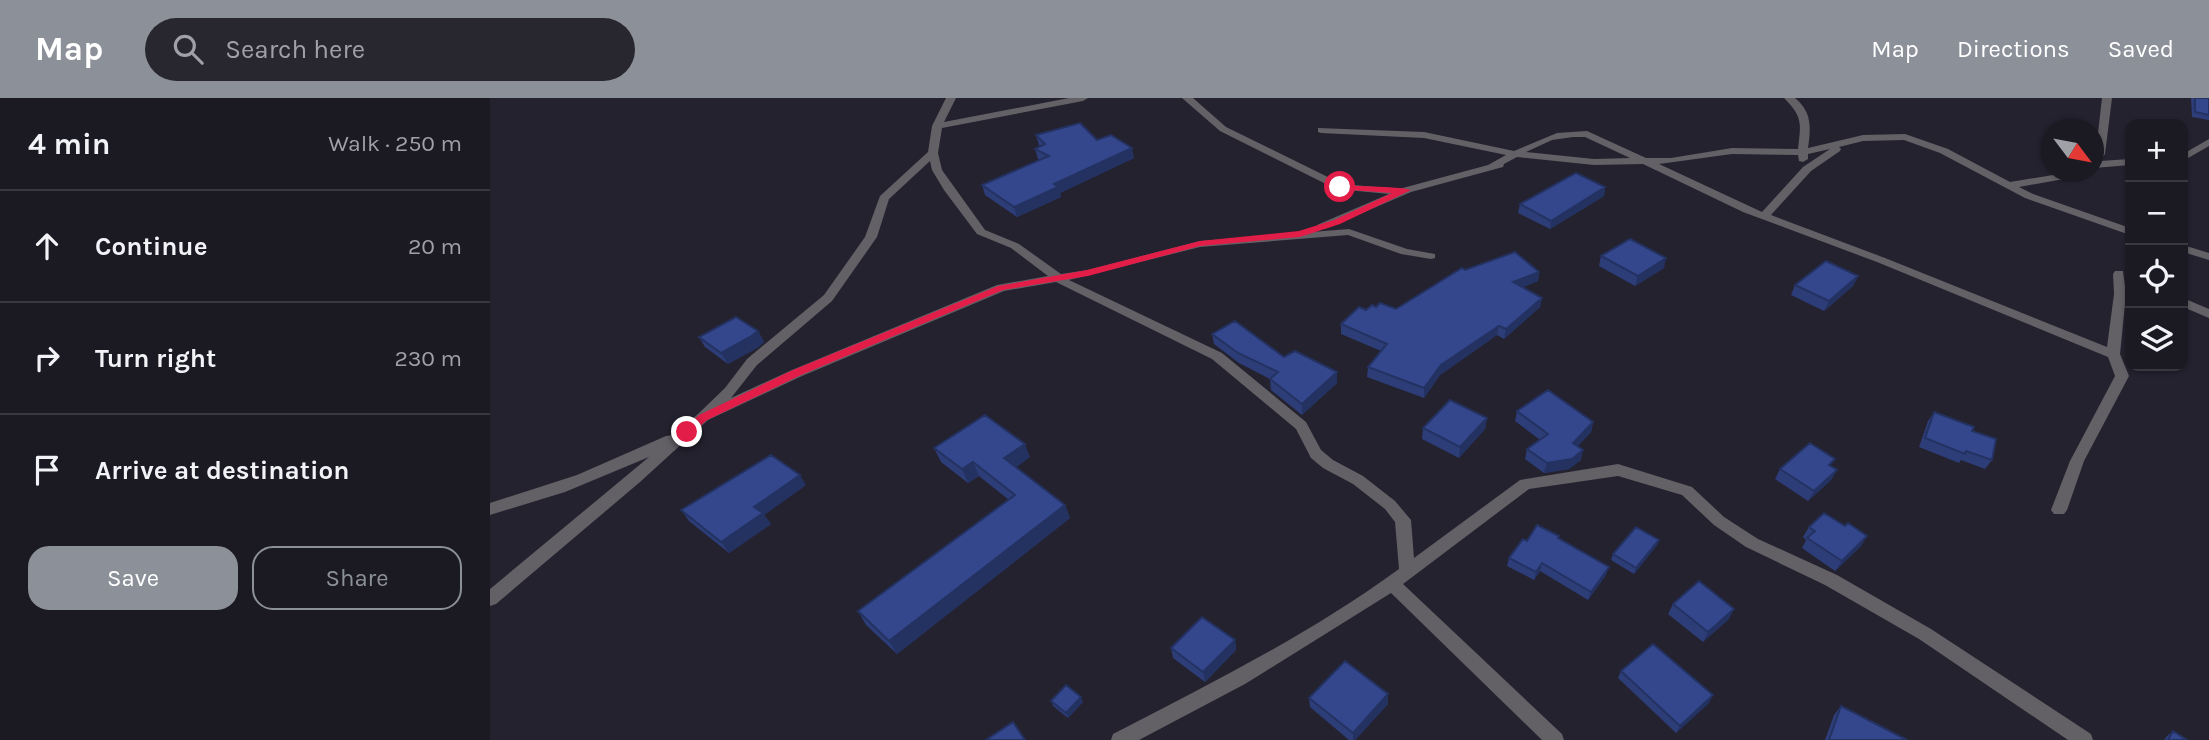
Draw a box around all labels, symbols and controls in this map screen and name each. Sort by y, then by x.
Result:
search box [145,18,635,81]
text: Map [35,30,103,68]
icon: search [169,30,207,68]
text: Search here [225,34,365,65]
text: Map [1871,35,1919,63]
text: Directions [1957,35,2070,63]
text: Saved [2108,35,2174,63]
north arrow [2041,119,2104,182]
map controls [2125,119,2188,371]
button: + [2125,119,2188,182]
text: 4 min [28,126,110,162]
text: Walk · 250 m [328,130,462,157]
route start [1324,171,1355,202]
button: − [2125,182,2188,245]
icon: ahead [28,227,66,265]
text: Continue [95,231,207,262]
text: 20 m [408,233,462,260]
button: locate [2125,245,2188,308]
button: layers [2125,308,2188,371]
icon: right [28,339,66,377]
text: Turn right [95,343,216,374]
text: 230 m [394,345,462,372]
route end [671,416,702,447]
icon: arrive [28,451,66,489]
text: Arrive at destination [95,455,349,486]
button: Save [28,546,238,610]
button: Share [252,546,462,610]

